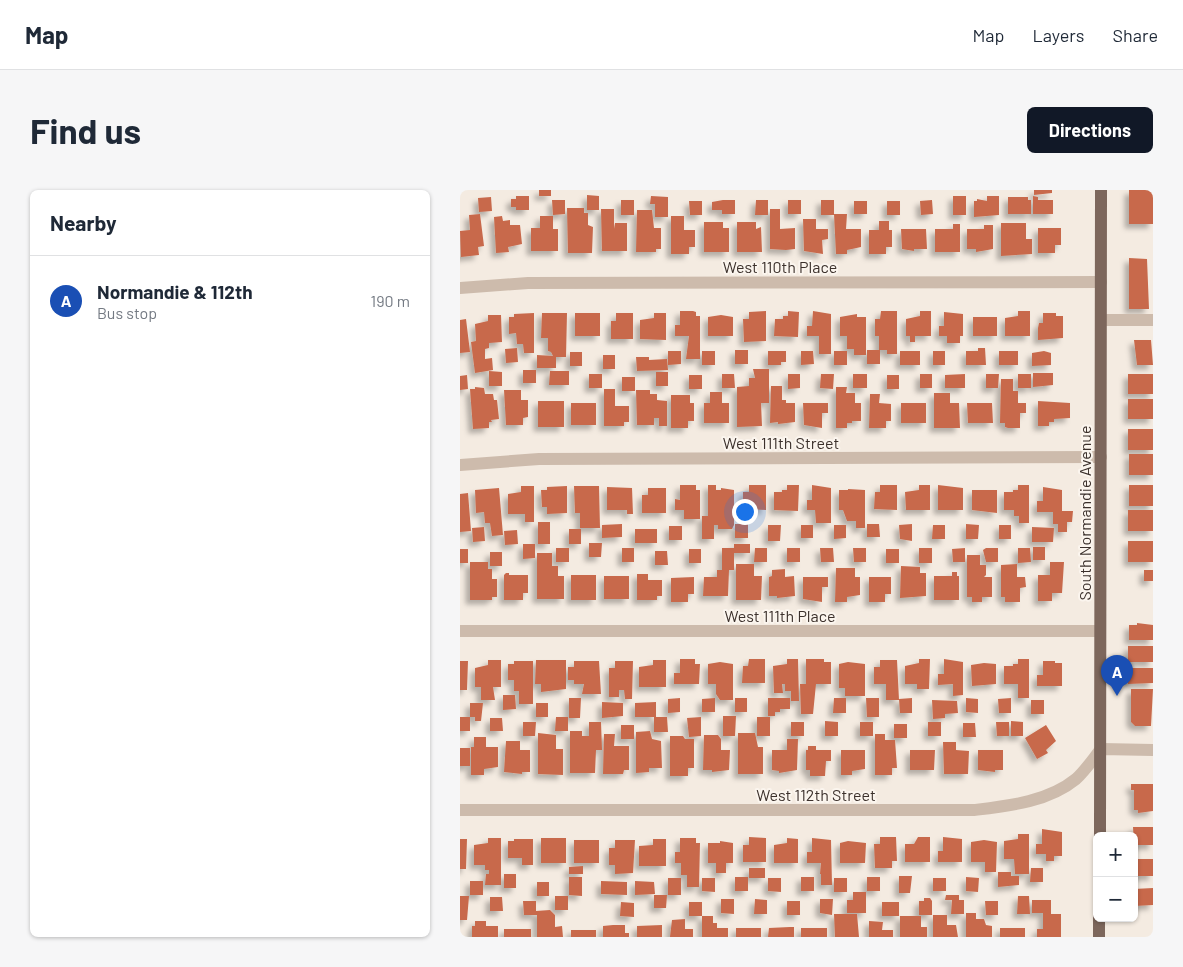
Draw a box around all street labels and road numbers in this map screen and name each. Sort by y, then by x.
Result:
street label: West 110th Place [723,257,837,276]
street label: South Normandie Avenue [1075,426,1094,600]
street label: West 111th Street [723,433,839,452]
street label: West 111th Place [724,606,836,625]
street label: West 112th Street [756,785,876,804]

